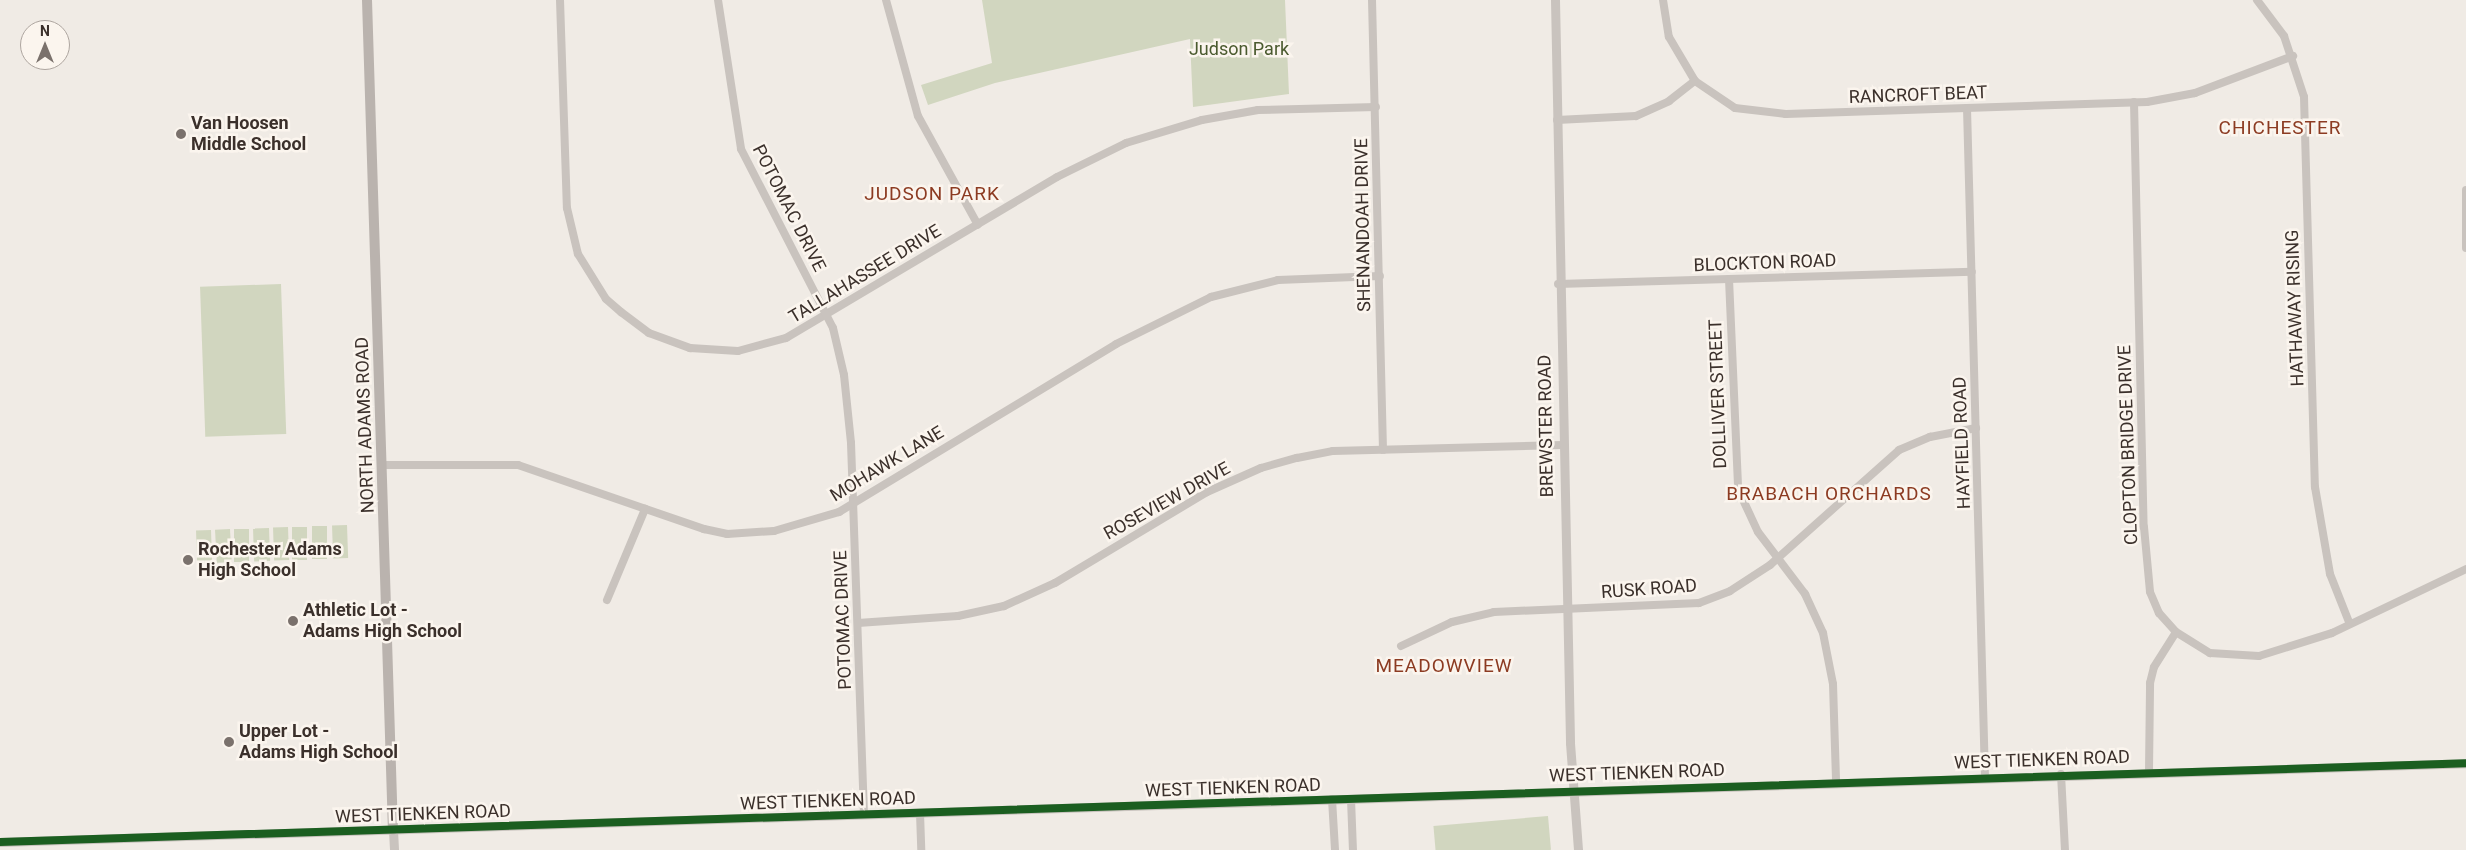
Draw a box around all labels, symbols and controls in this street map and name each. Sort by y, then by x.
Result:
north arrow [20,20,70,70]
text: N [40,23,50,39]
park label: Judson Park [1189,38,1289,60]
street label: RANCROFT BEAT [1848,82,1988,108]
place label: Van Hoosen Middle School [191,113,306,156]
district label: CHICHESTER [2217,117,2343,139]
marker: Van Hoosen Middle School [175,128,187,140]
street label: SHENANDOAH DRIVE [1351,138,1375,312]
street label: POTOMAC DRIVE [748,141,830,275]
district label: JUDSON PARK [863,183,1001,205]
street label: TALLAHASSEE DRIVE [785,220,945,328]
street label: HATHAWAY RISING [2281,229,2309,387]
street label: BLOCKTON ROAD [1693,250,1837,276]
street label: DOLLIVER STREET [1705,319,1731,469]
street label: NORTH ADAMS ROAD [351,336,379,514]
street label: CLOPTON BRIDGE DRIVE [2114,345,2142,545]
street label: BREWSTER ROAD [1534,355,1558,497]
street label: HAYFIELD ROAD [1949,376,1975,510]
street label: MOHAWK LANE [826,422,948,506]
street label: ROSEVIEW DRIVE [1100,457,1234,545]
district label: BRABACH ORCHARDS [1724,483,1934,505]
place label: Rochester Adams High School [198,539,342,582]
street label: POTOMAC DRIVE [830,550,856,690]
marker: Rochester Adams High School [182,554,194,566]
street label: RUSK ROAD [1600,575,1698,603]
place label: Athletic Lot - Adams High School [303,600,462,642]
marker: Athletic Lot - Adams High School [287,615,299,627]
district label: MEADOWVIEW [1374,655,1514,677]
place label: Upper Lot - Adams High School [239,721,398,764]
marker: Upper Lot - Adams High School [223,736,235,748]
street label: WEST TIENKEN ROAD [1953,746,2131,774]
street label: WEST TIENKEN ROAD [1548,759,1726,787]
street label: WEST TIENKEN ROAD [1144,774,1322,802]
street label: WEST TIENKEN ROAD [739,787,917,815]
street label: WEST TIENKEN ROAD [334,800,512,828]

